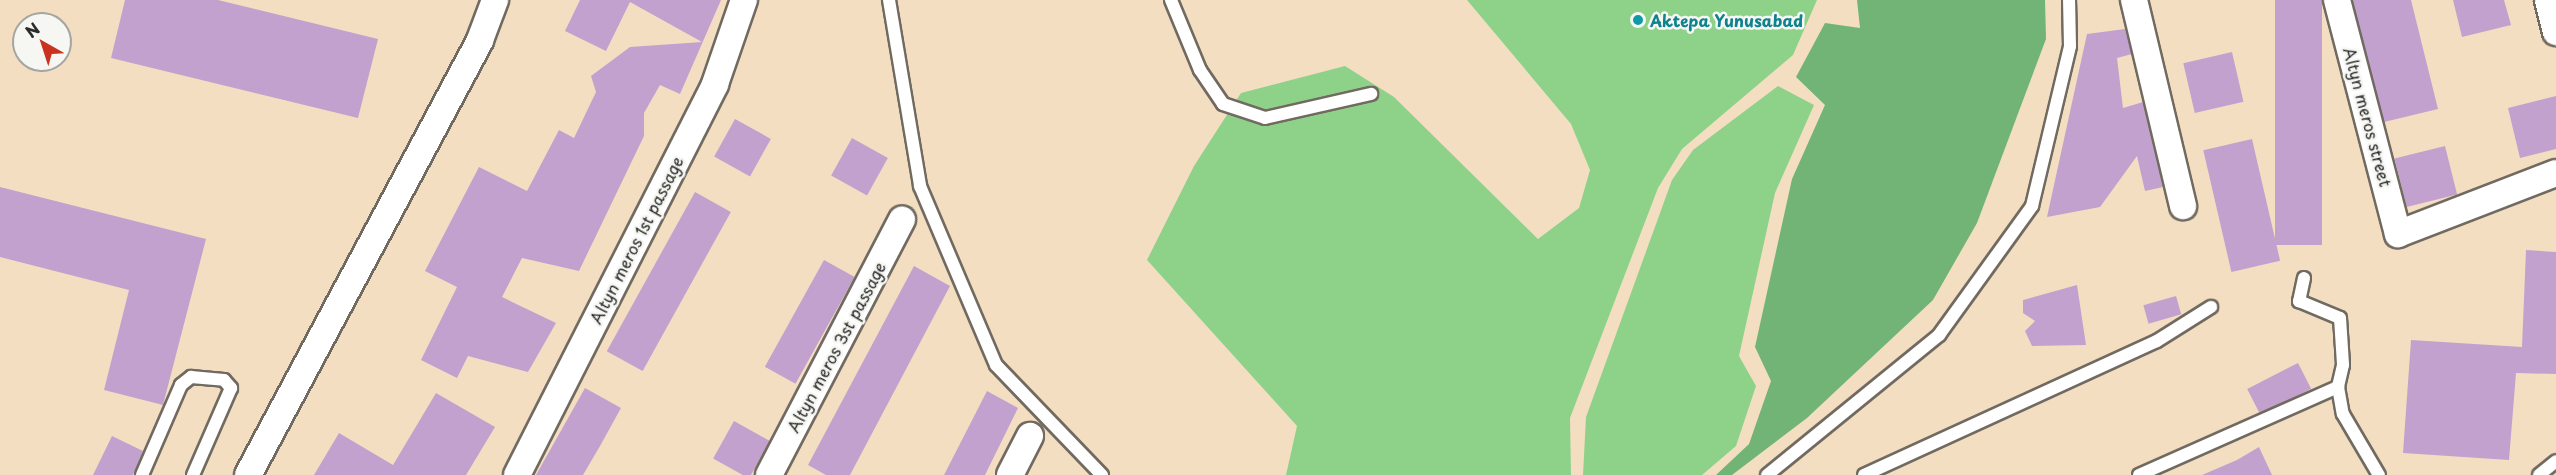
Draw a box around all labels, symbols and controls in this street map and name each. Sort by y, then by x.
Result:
place label: Aktepa Yunusabad [1650,10,1804,30]
north arrow [12,12,72,72]
marker: Aktepa Yunusabad [1631,13,1645,27]
text: N [19,16,44,43]
street label: Altyn meros street [2340,45,2396,189]
street label: Altyn meros 1st passage [585,152,687,328]
street label: Altyn meros 3st passage [782,258,890,436]

